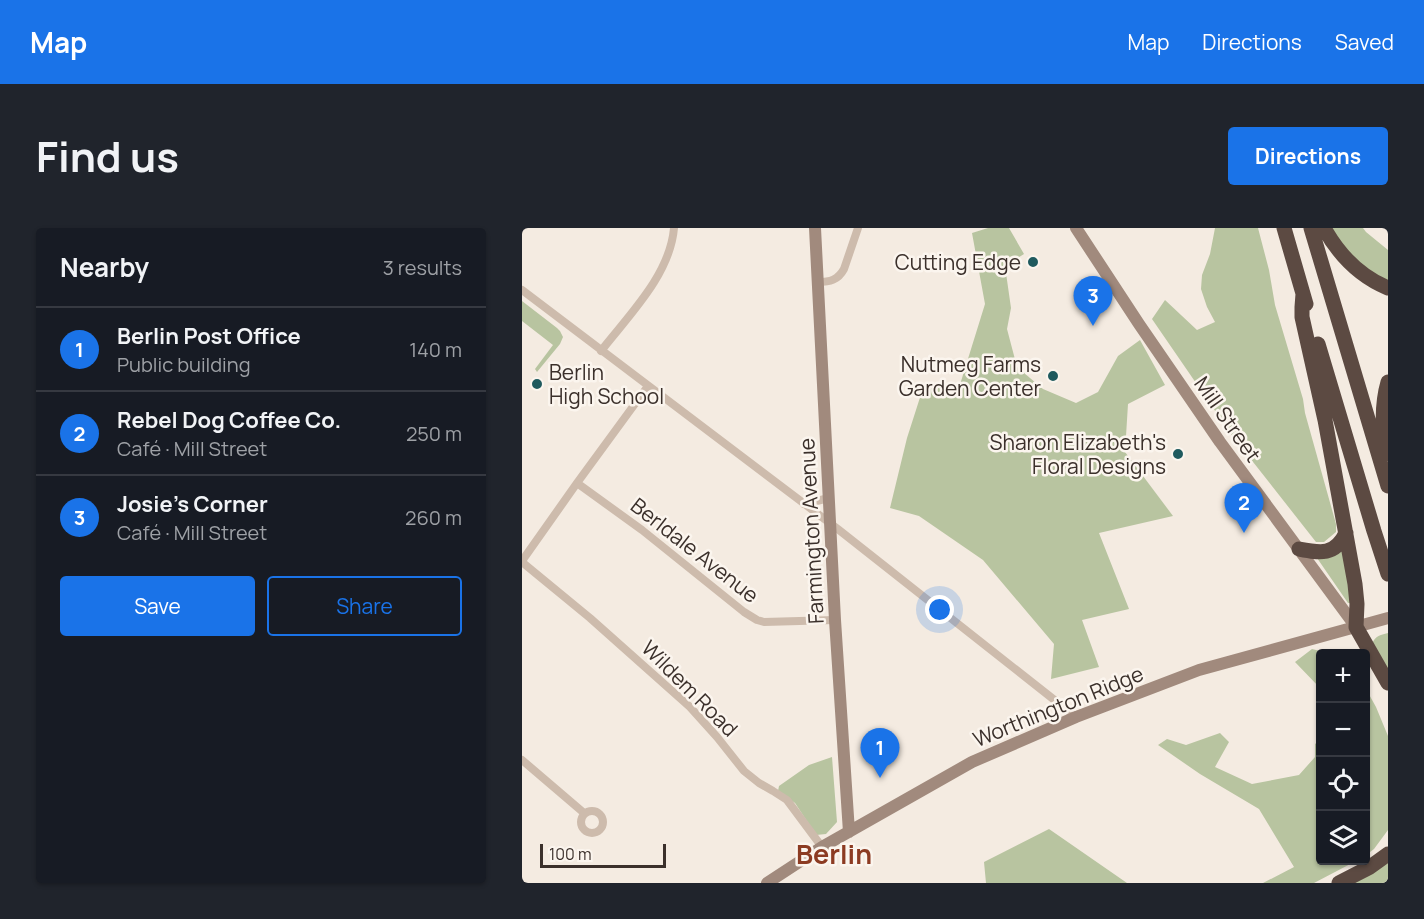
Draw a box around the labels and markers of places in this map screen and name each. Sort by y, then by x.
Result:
place label: Cutting Edge [895,248,1021,276]
marker: Cutting Edge [1026,255,1040,269]
pin: 3 [1074,276,1112,326]
place label: Nutmeg Farms Garden Center [899,350,1041,402]
place label: Berlin High School [549,358,664,410]
marker: Nutmeg Farms Garden Center [1046,369,1060,383]
marker: Berlin High School [530,377,544,391]
place label: Sharon Elizabeth's Floral Designs [990,428,1166,480]
marker: Sharon Elizabeth's Floral Designs [1171,447,1185,461]
pin: 2 [1224,484,1264,533]
pin: 1 [860,728,900,778]

